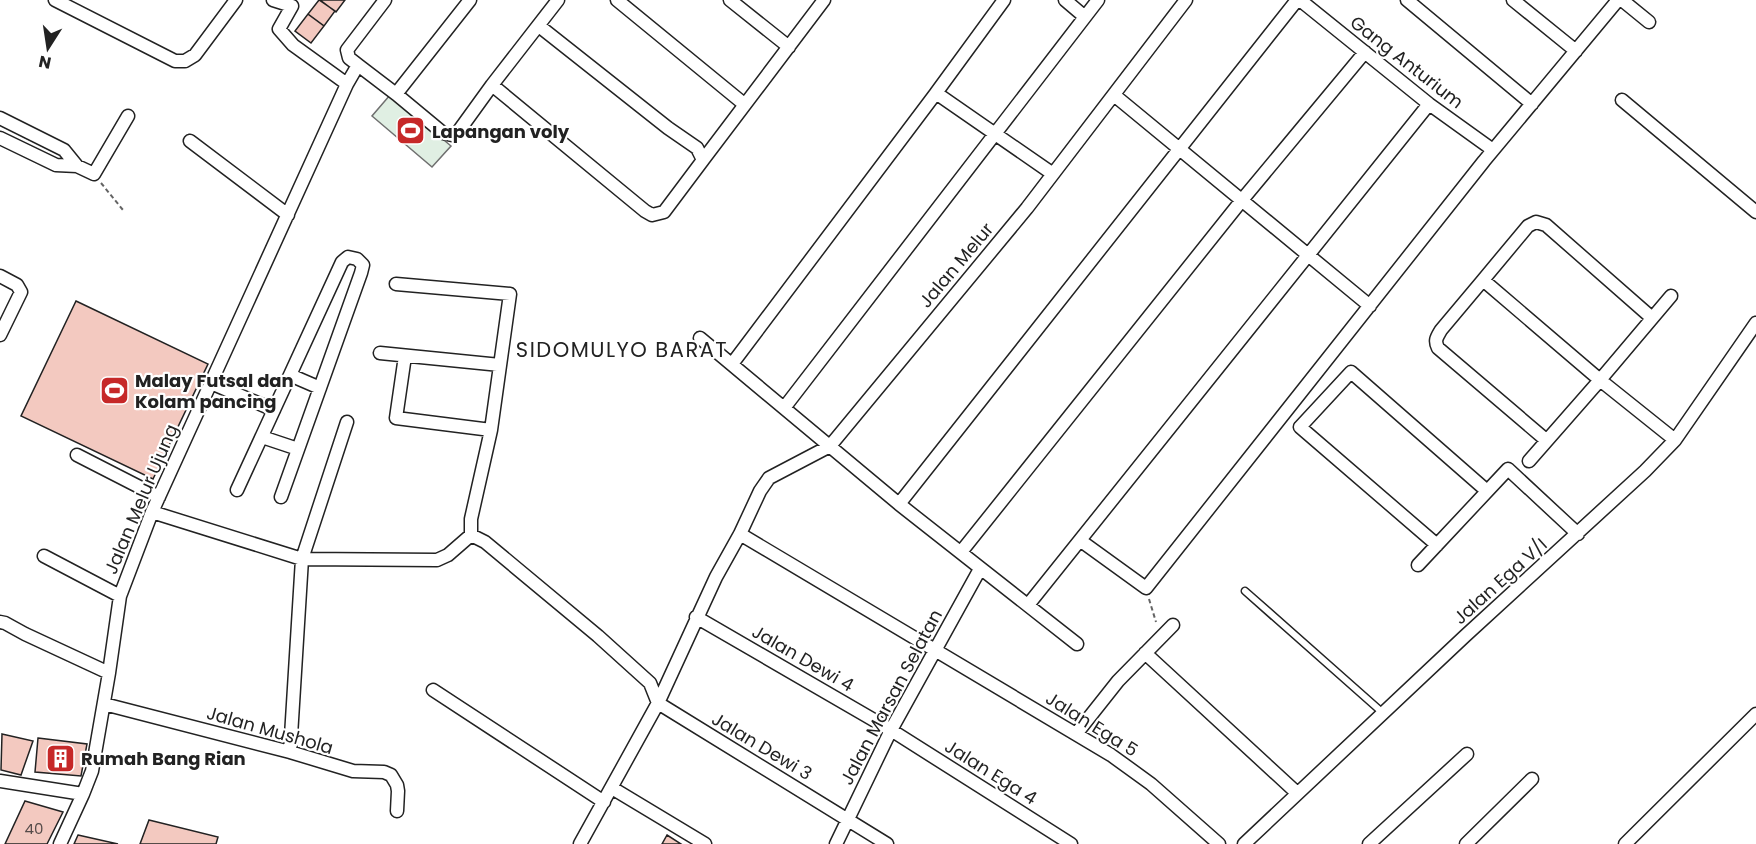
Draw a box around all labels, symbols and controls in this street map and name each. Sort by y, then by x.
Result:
street label: Gang Anturium [1345,10,1469,114]
north arrow [18,18,78,78]
text: N [37,50,53,75]
sports icon: Lapangan voly [395,115,427,147]
place label: Lapangan voly [432,119,570,144]
street label: Jalan Melur [913,217,999,313]
district label: SIDOMULYO BARAT [516,335,728,364]
place label: Malay Futsal dan Kolam pancing [135,368,294,414]
sports icon: Malay Futsal dan Kolam pancing [98,374,130,406]
street label: Jalan Melur Ujung [98,420,184,578]
street label: Jalan Ega V/I [1448,532,1552,630]
street label: Jalan Marsan Selatan [834,605,948,789]
street label: Jalan Dewi 4 [747,619,859,697]
street label: Jalan Ega 5 [1041,686,1143,762]
street label: Jalan Mushola [204,700,336,760]
street label: Jalan Dewi 3 [707,706,817,786]
street label: Jalan Ega 4 [940,734,1042,810]
building icon: Rumah Bang Rian [44,742,76,774]
place label: Rumah Bang Rian [81,746,246,771]
house number: 40 [25,818,43,839]

